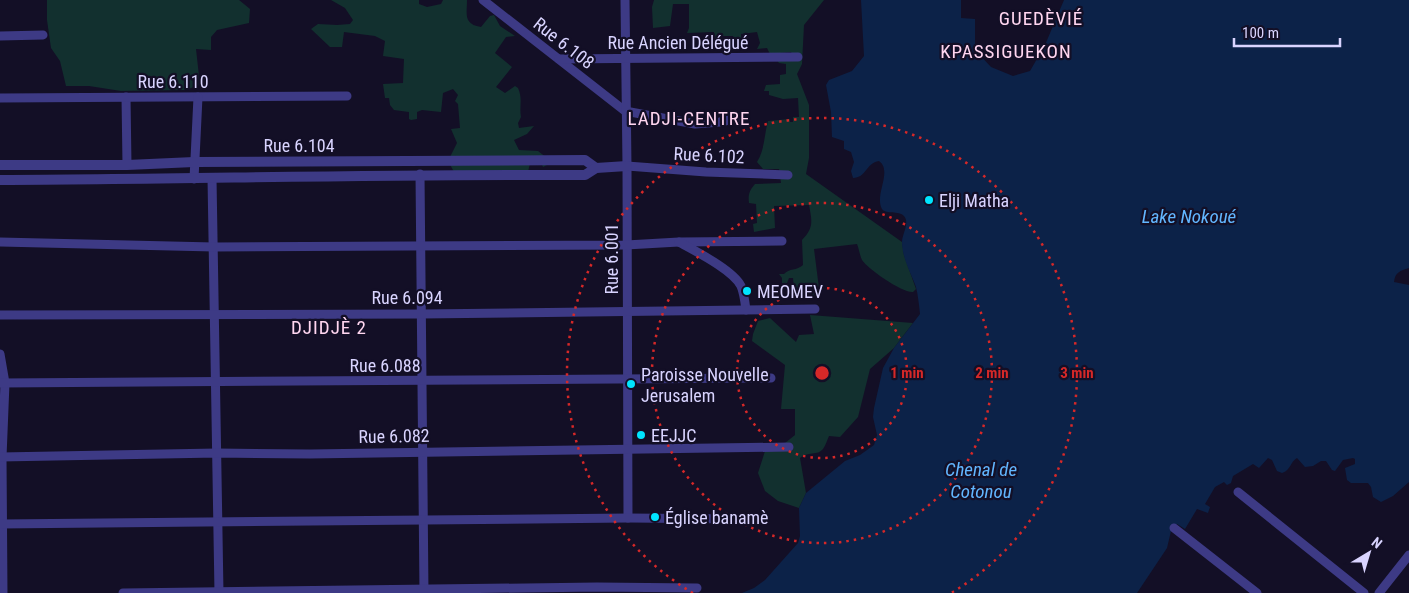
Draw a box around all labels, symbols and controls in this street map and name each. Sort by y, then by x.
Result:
district label: GUEDÈVIÉ [999,7,1083,30]
street label: Rue 6.108 [530,13,598,73]
scale bar [1234,15,1340,47]
text: 100 m [1242,24,1279,42]
street label: Rue Ancien Délégué [608,32,748,53]
district label: KPASSIGUEKON [940,40,1072,63]
street label: Rue 6.110 [137,71,209,92]
district label: LADJI-CENTRE [628,107,750,130]
street label: Rue 6.104 [263,135,335,156]
street label: Rue 6.102 [673,143,745,167]
place label: Elji Matha [939,190,1009,211]
marker: Elji Matha [923,194,935,206]
water label: Lake Nokoué [1142,205,1237,228]
street label: Rue 6.001 [601,223,622,295]
place label: MEOMEV [757,281,823,302]
marker: MEOMEV [741,285,753,297]
street label: Rue 6.094 [371,287,443,308]
district label: DJIDJÈ 2 [291,316,367,339]
street label: Rue 6.088 [349,355,421,376]
place label: Paroisse Nouvelle Jerusalem [641,364,769,406]
centre of rings [813,364,831,382]
text: 1 min [890,364,924,382]
text: 2 min [975,364,1009,382]
text: 3 min [1060,364,1094,382]
marker: Paroisse Nouvelle Jerusalem [625,378,637,390]
street label: Rue 6.082 [358,425,430,447]
place label: EEJJC [651,425,697,446]
marker: EEJJC [635,429,647,441]
water label: Chenal de Cotonou [945,458,1017,503]
place label: Église banamè [665,507,769,528]
marker: Église banamè [649,511,661,523]
north arrow [1344,528,1394,578]
text: N [1369,534,1385,552]

